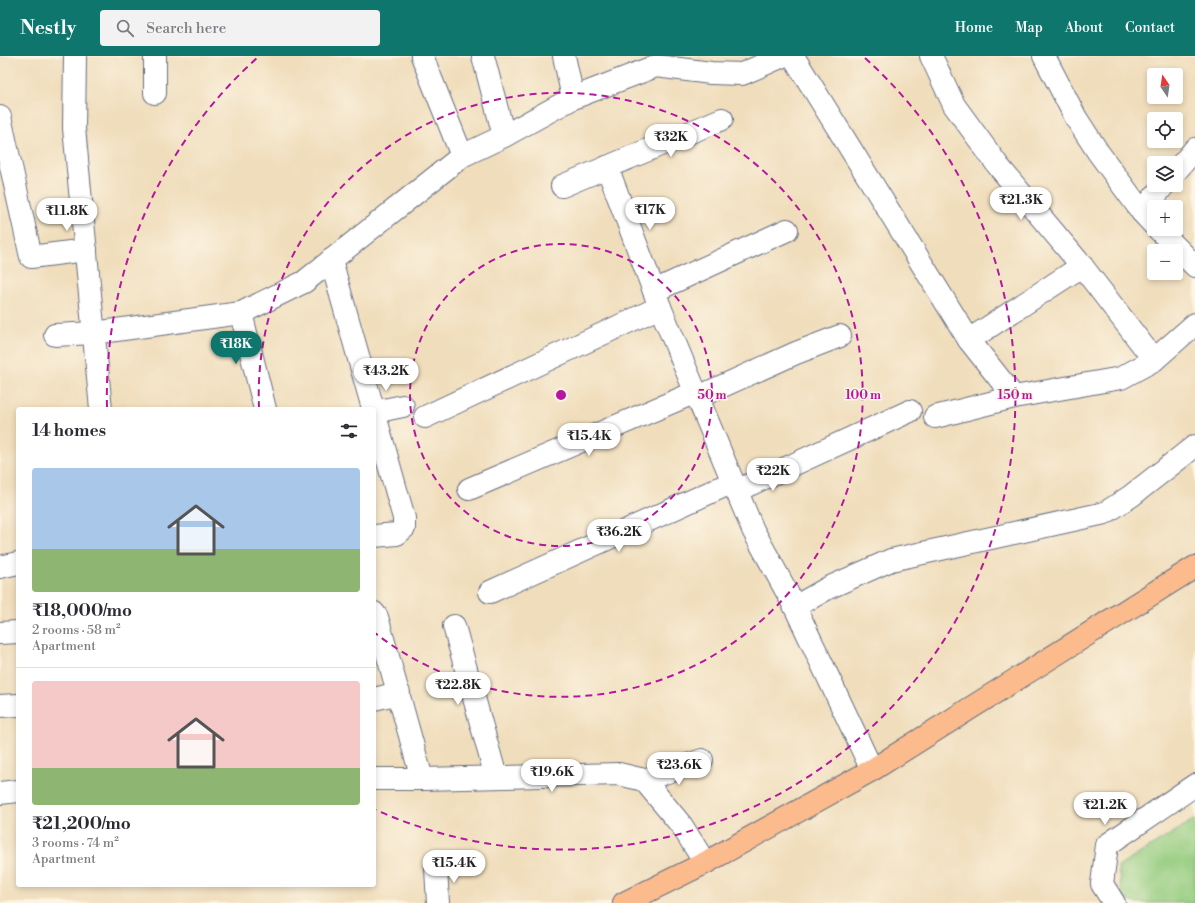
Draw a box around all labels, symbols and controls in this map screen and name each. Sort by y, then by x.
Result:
search box [100,10,380,46]
text: Nestly [20,16,76,40]
icon: search [114,17,136,39]
text: Search here [146,19,226,38]
text: Home [955,19,993,37]
text: Map [1015,19,1043,37]
text: About [1065,19,1103,37]
text: Contact [1125,19,1175,37]
north arrow [1147,68,1183,104]
map controls [1147,68,1183,280]
button: locate [1147,112,1183,148]
pin: ₹32K [647,124,695,158]
text: ₹32K [654,129,688,145]
button: layers [1147,156,1183,192]
pin: ₹21.3K [988,187,1054,221]
text: ₹21.3K [999,192,1043,208]
pin: ₹17K [626,197,674,231]
pin: ₹11.8K [34,198,100,232]
button: + [1147,200,1183,236]
text: ₹17K [634,202,666,218]
text: ₹11.8K [45,203,89,219]
button: − [1147,244,1183,280]
pin: ₹18K [212,331,260,365]
text: ₹18K [220,336,252,352]
pin: ₹43.2K [353,358,419,392]
text: ₹43.2K [363,363,409,379]
centre of rings [554,388,568,402]
text: 50 m [697,388,727,403]
text: 100 m [845,388,881,403]
text: 150 m [998,388,1032,403]
text: 14 homes [32,420,106,442]
icon: filters [338,420,360,442]
pin: ₹15.4K [556,423,622,457]
text: ₹15.4K [567,428,611,444]
pin: ₹22K [749,458,797,492]
text: ₹22K [756,463,790,479]
icon: home [160,494,232,566]
pin: ₹36.2K [586,519,652,553]
text: ₹36.2K [596,524,642,540]
text: ₹18,000/mo [32,600,132,622]
text: 2 rooms · 58 m² [32,622,121,638]
text: Apartment [32,638,96,654]
pin: ₹22.8K [425,672,491,706]
text: ₹22.8K [435,677,481,693]
icon: home [160,707,232,779]
pin: ₹23.6K [646,752,712,786]
text: ₹23.6K [656,757,702,773]
pin: ₹19.6K [519,759,585,793]
text: ₹19.6K [530,764,574,780]
pin: ₹21.2K [1072,792,1138,826]
text: ₹21.2K [1083,797,1127,813]
text: ₹21,200/mo [32,813,131,835]
text: 3 rooms · 74 m² [32,835,119,851]
pin: ₹15.4K [421,850,487,884]
text: Apartment [32,851,96,867]
text: ₹15.4K [432,855,476,871]

